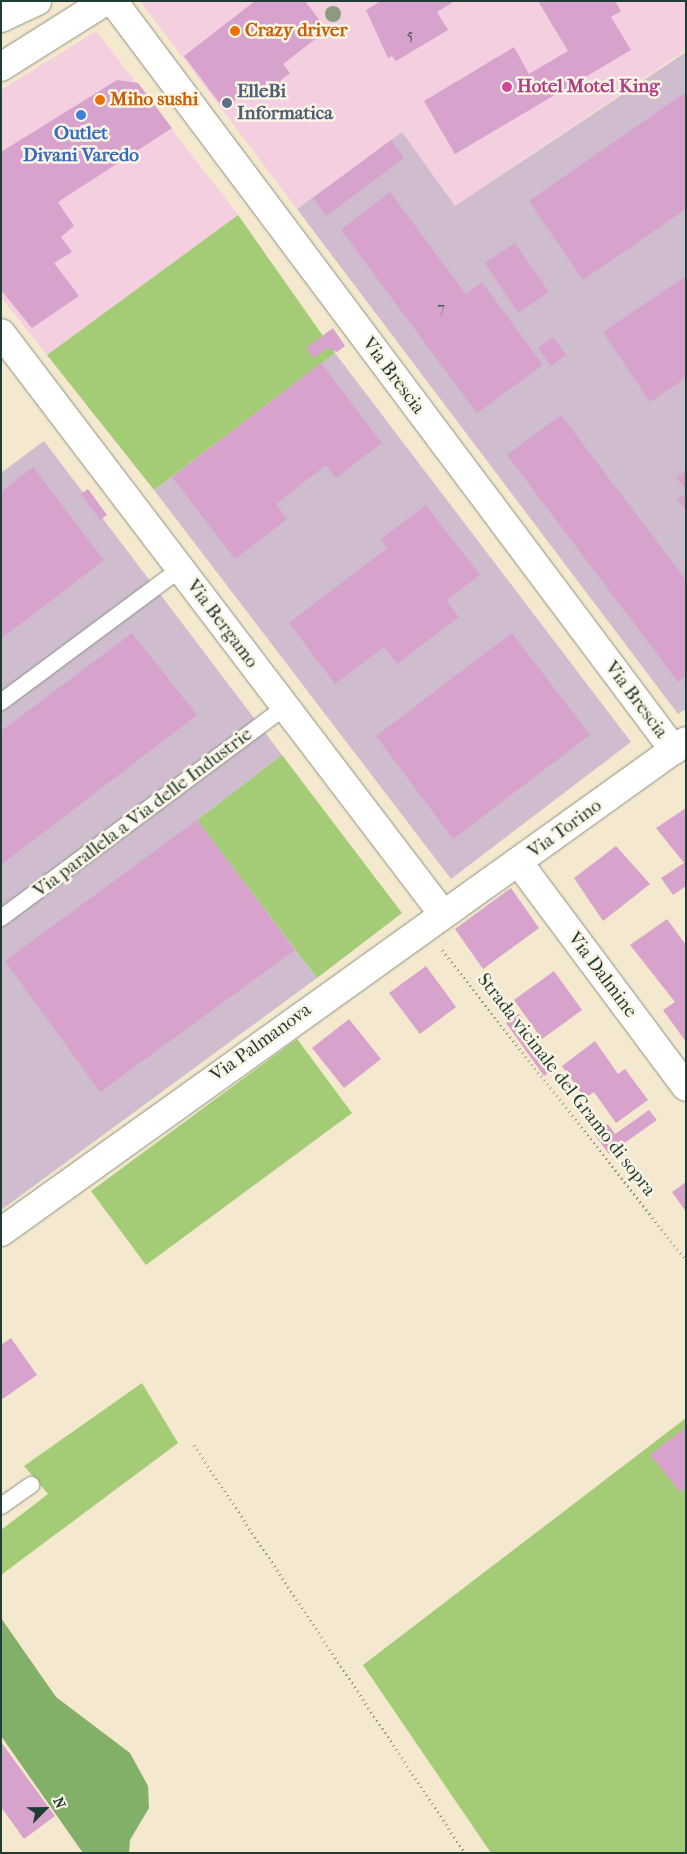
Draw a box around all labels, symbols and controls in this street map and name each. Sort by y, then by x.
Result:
place label: Crazy driver [245,20,348,42]
marker: Crazy driver [229,25,241,37]
house number: 5 [407,25,413,45]
place label: Hotel Motel King [517,76,659,98]
place label: ElleBi Informatica [237,81,333,125]
marker: Hotel Motel King [501,81,513,93]
place label: Miho sushi [110,89,198,111]
marker: Miho sushi [94,94,106,106]
marker: ElleBi Informatica [221,97,233,109]
marker: Outlet Divani Varedo [75,109,87,121]
place label: Outlet Divani Varedo [23,123,139,167]
house number: 7 [437,298,445,318]
street label: Via Brescia [357,333,429,419]
street label: Via Bergamo [181,575,263,673]
street label: Via Brescia [600,657,672,743]
street label: Via parallela a Via delle Industrie [29,723,257,903]
street label: Via Torino [524,795,606,863]
street label: Via Dalmine [562,928,642,1022]
street label: Strada vicinale del Gramo di sopra [472,969,660,1201]
street label: Via Palmanova [206,999,316,1087]
north arrow [20,1784,70,1834]
text: N [49,1795,69,1811]

